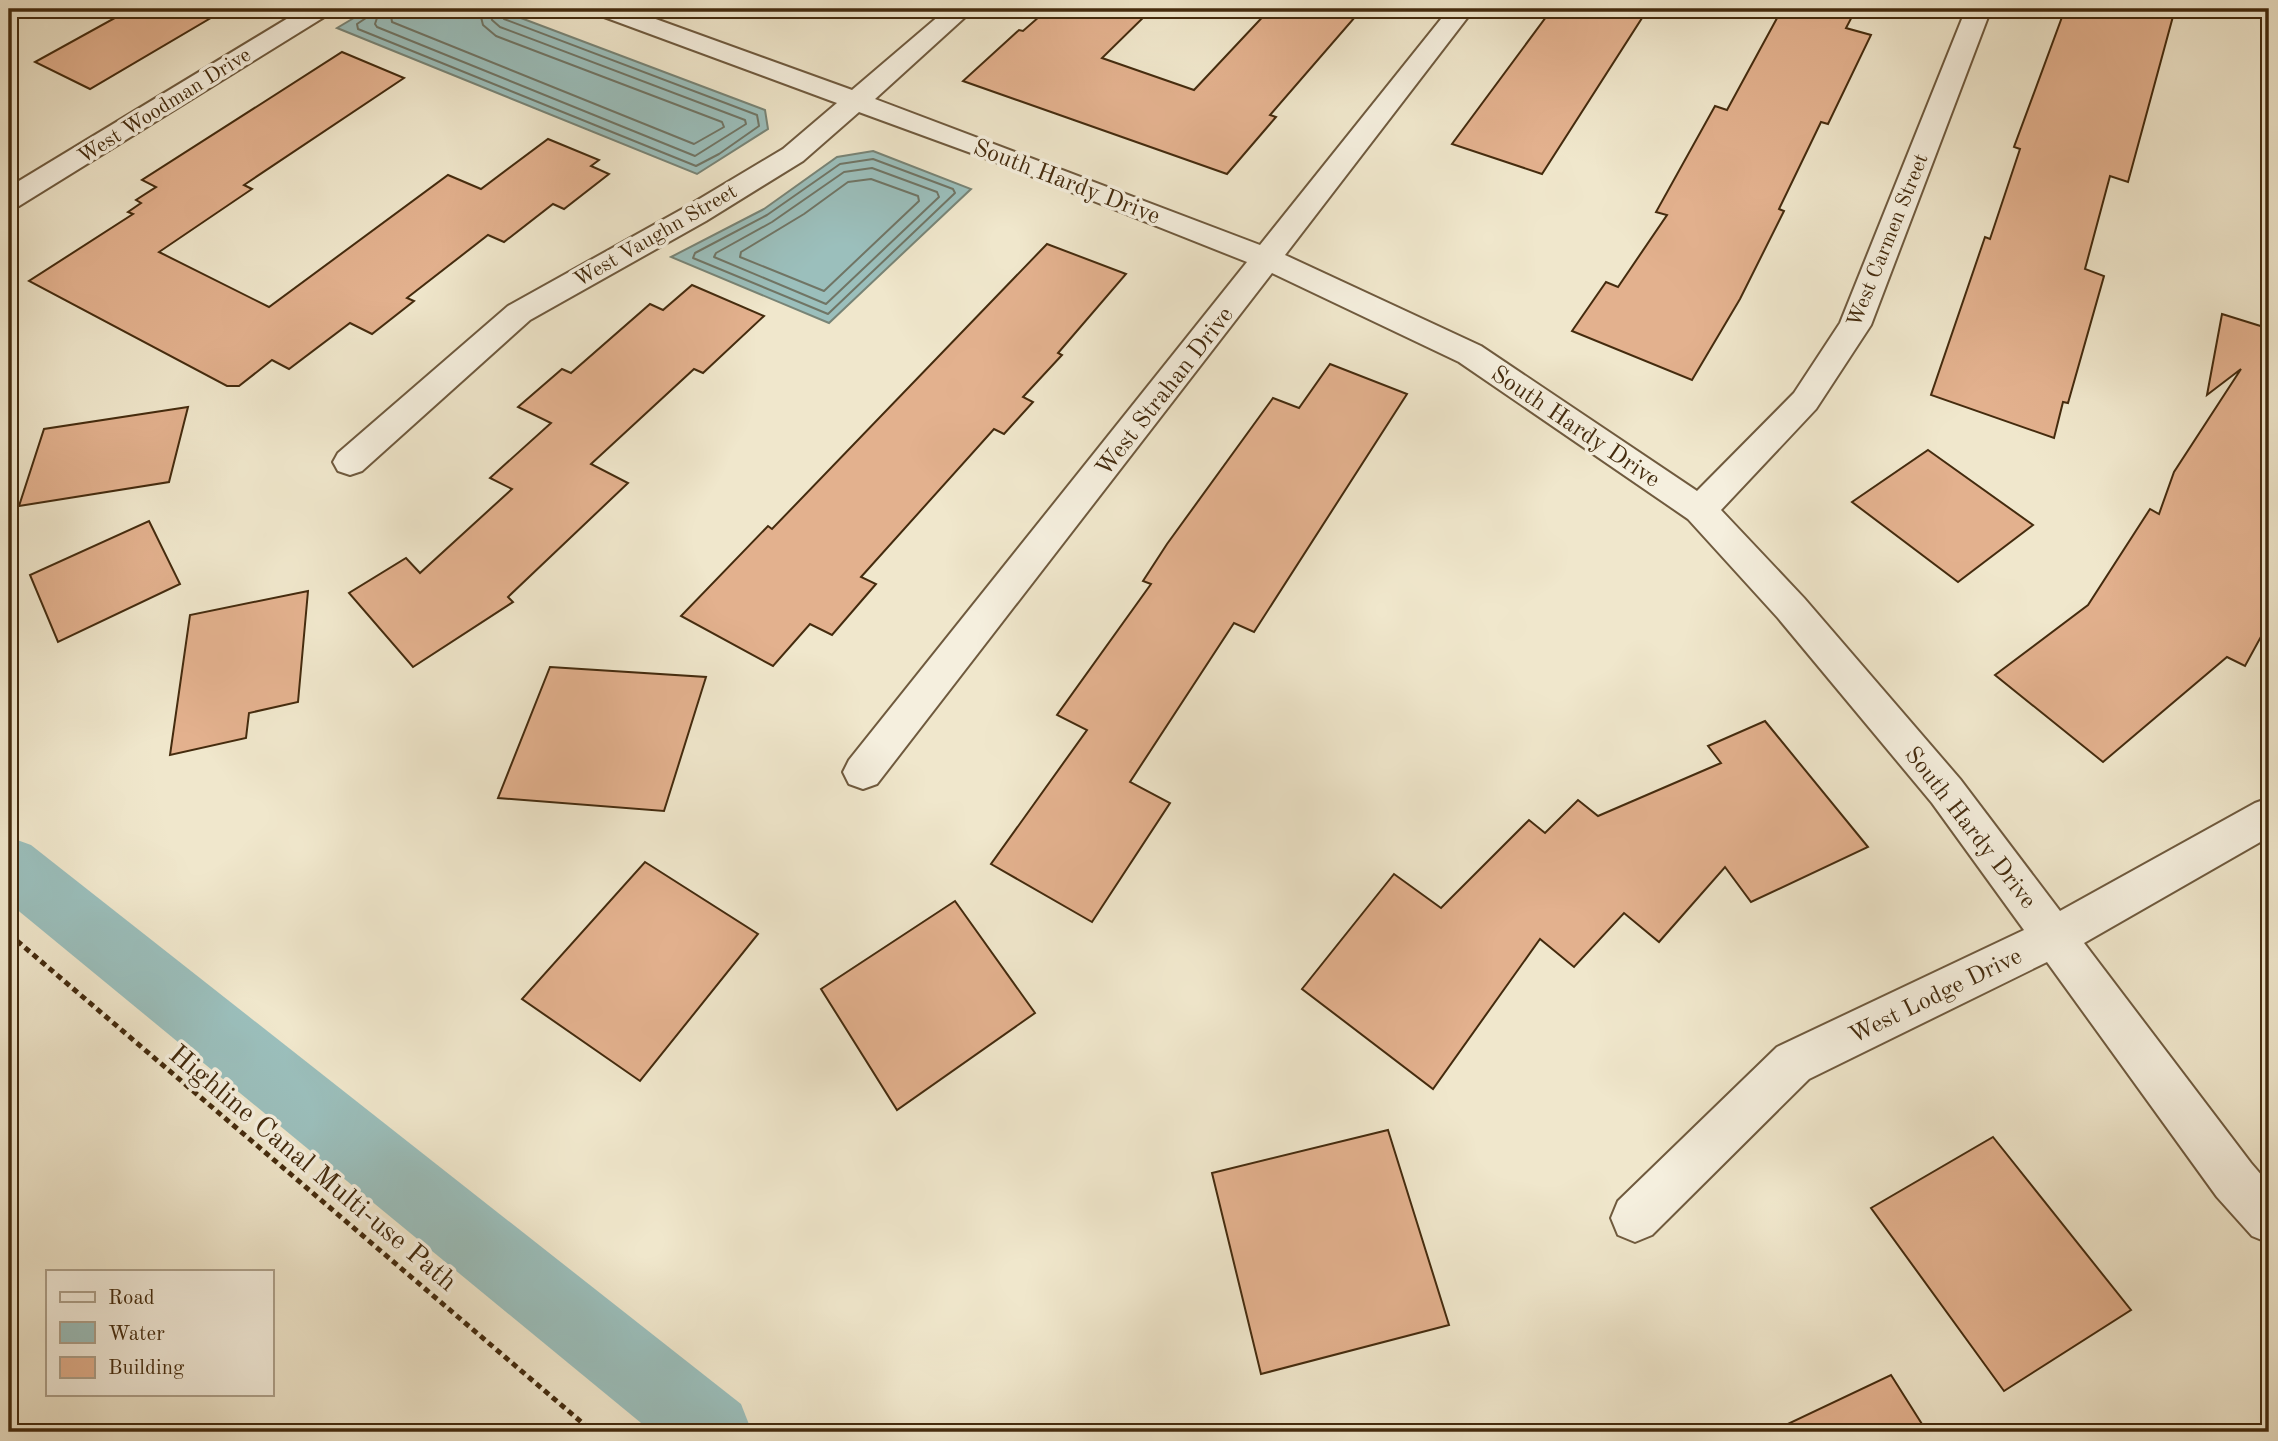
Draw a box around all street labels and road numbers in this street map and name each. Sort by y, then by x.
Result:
street label: West Woodman Drive [75,45,255,168]
street label: South Hardy Drive [970,136,1163,230]
street label: West Carmen Street [1844,151,1933,330]
street label: West Vaughn Street [571,181,741,291]
street label: West Strahan Drive [1092,303,1239,481]
street label: South Hardy Drive [1486,362,1664,493]
street label: South Hardy Drive [1899,743,2040,914]
street label: West Lodge Drive [1846,945,2026,1049]
street label: Highline Canal Multi-use Path [163,1041,461,1298]

